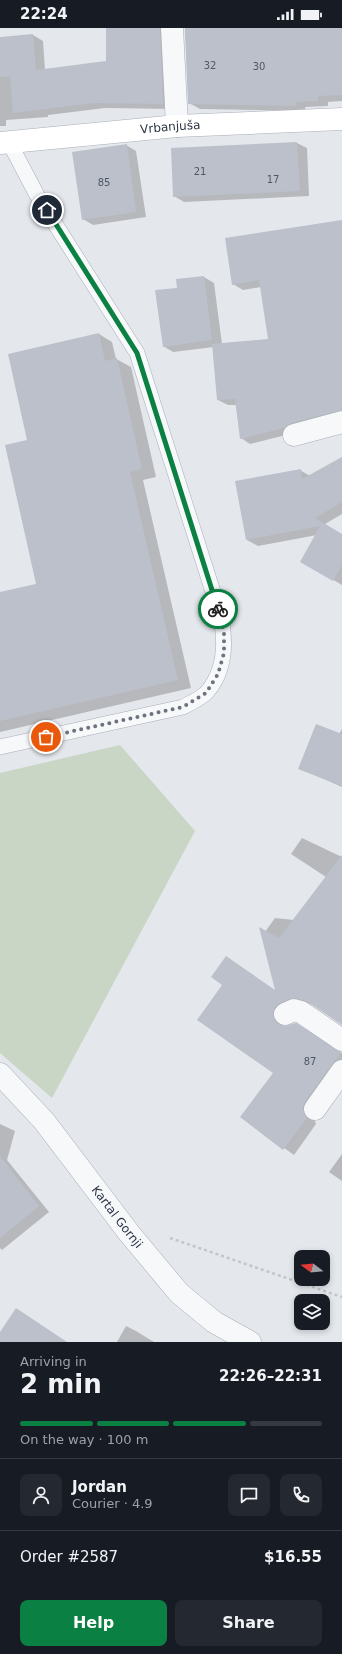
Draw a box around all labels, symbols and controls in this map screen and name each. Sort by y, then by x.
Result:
text: 22:24 [20,5,68,23]
house number: 32 [204,60,216,71]
house number: 30 [253,61,265,72]
street label: Vrbanjuša [140,118,201,137]
house number: 21 [194,166,206,177]
house number: 17 [267,174,279,185]
house number: 85 [98,177,110,188]
pin [30,193,64,227]
icon: home [36,199,58,221]
courier [198,589,238,629]
icon: bike [207,598,229,620]
pin [29,720,63,754]
icon: bag [35,726,57,748]
house number: 87 [304,1056,316,1067]
street label: Kartal Gornji [89,1183,146,1251]
north arrow [294,1250,330,1286]
map controls [294,1250,330,1330]
button: layers [294,1294,330,1330]
text: Arriving in [20,1354,87,1369]
text: 22:26–22:31 [219,1367,322,1385]
text: 2 min [20,1369,102,1399]
text: On the way · 100 m [20,1432,148,1447]
button: person [20,1474,62,1516]
button: chat [228,1474,270,1516]
button: phone [280,1474,322,1516]
text: Jordan [72,1478,127,1496]
text: Courier · 4.9 [72,1496,153,1511]
text: Order #2587 [20,1548,118,1566]
text: $16.55 [264,1548,322,1566]
button: Help [20,1600,167,1646]
button: Share [175,1600,322,1646]

